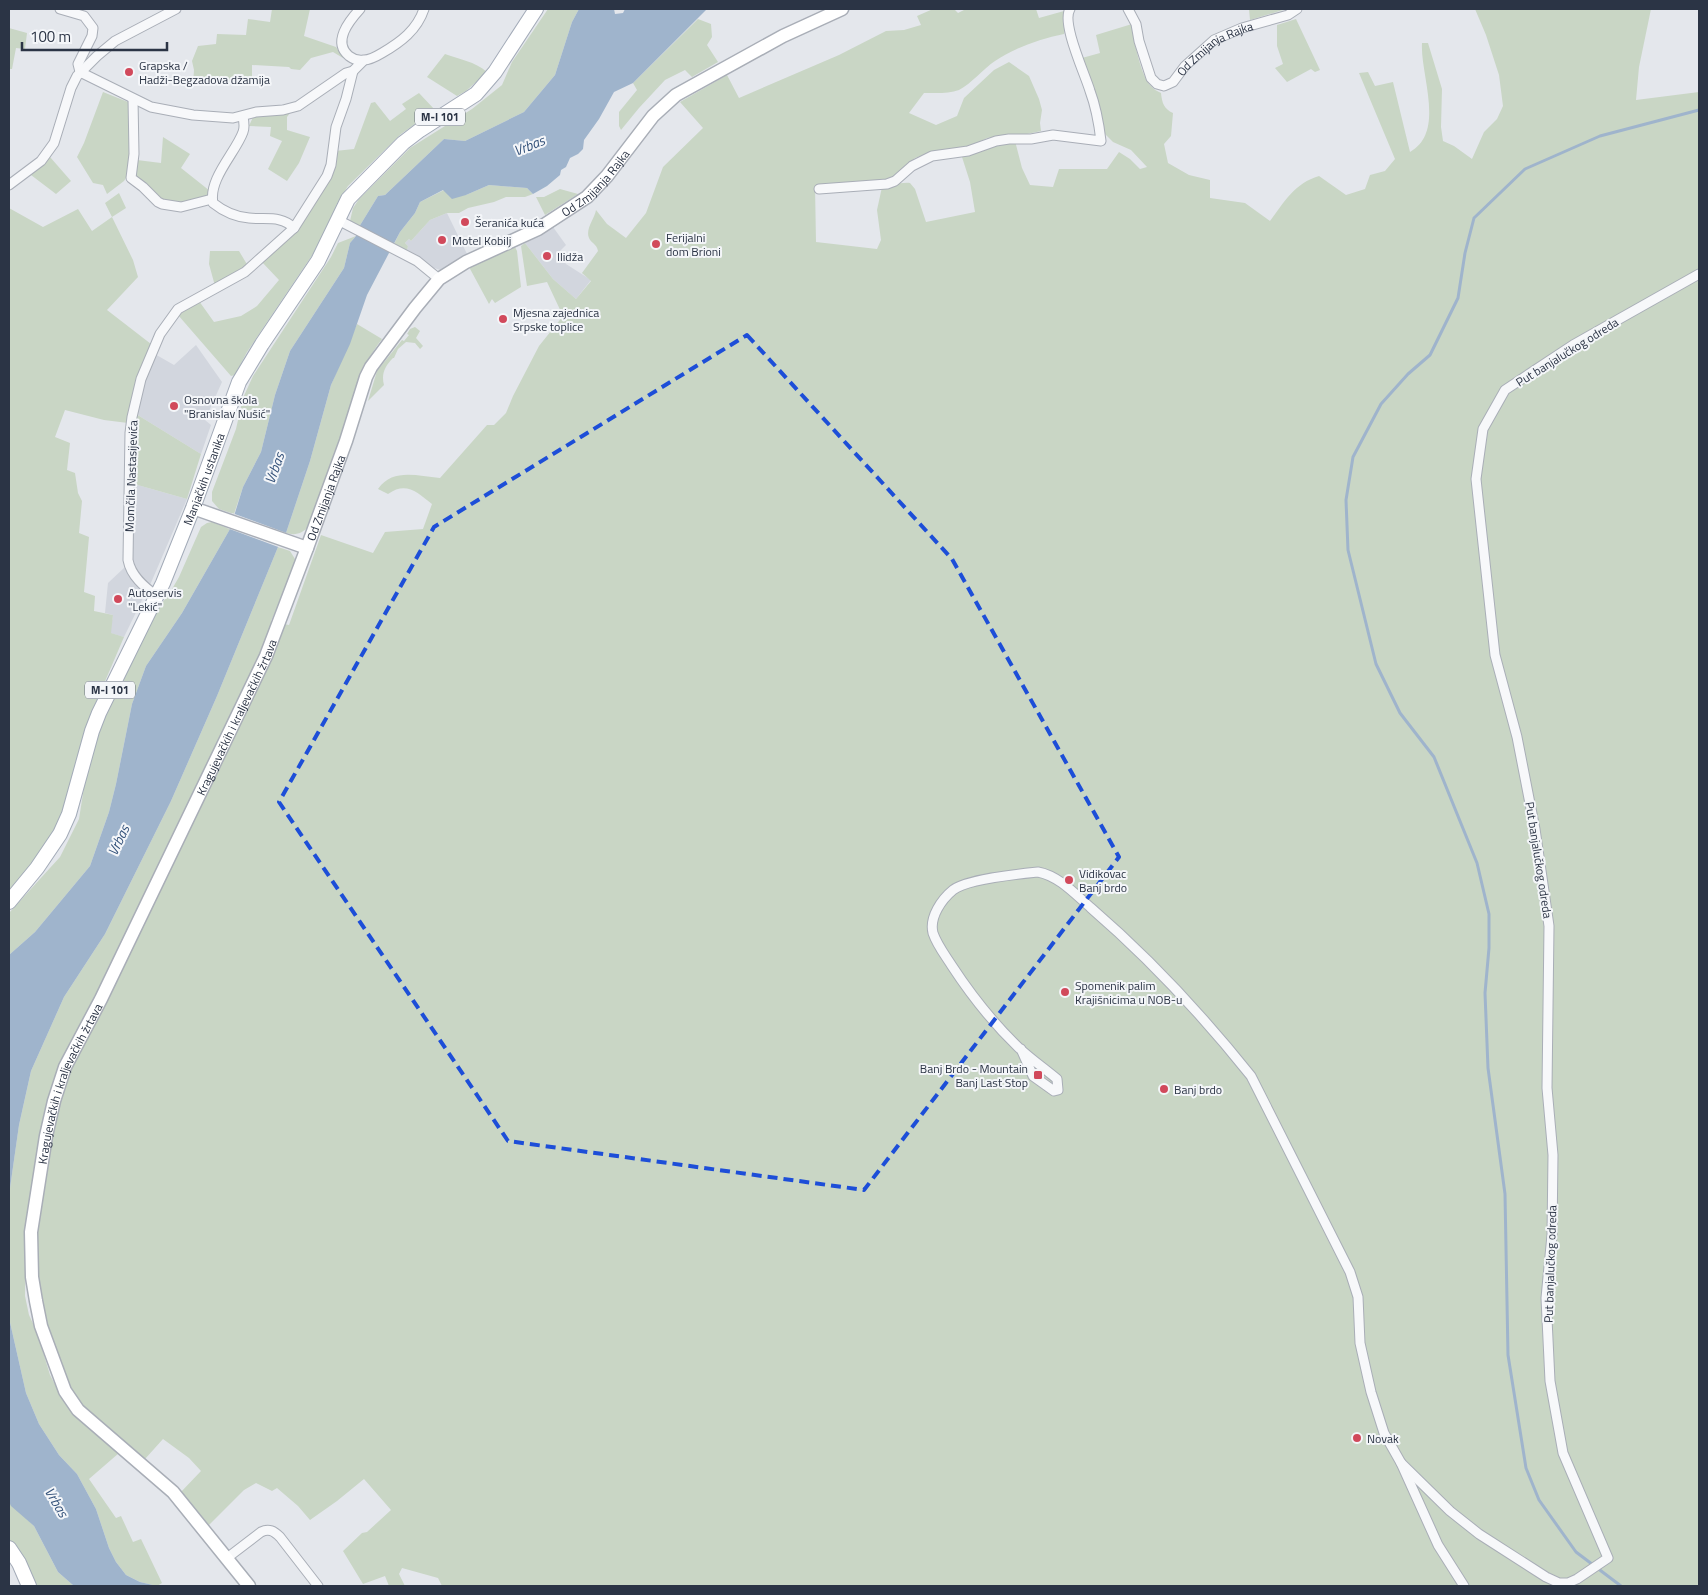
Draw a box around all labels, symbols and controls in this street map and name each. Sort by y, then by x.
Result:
street label: Od Zmijanja Rajka [1171,16,1255,80]
scale bar [22,20,168,52]
text: 100 m [30,25,71,48]
place label: Grapska / Hadži-Begzadova džamija [139,56,270,89]
marker: Grapska / Hadži-Begzadova džamija [123,66,135,78]
road number: M-I 101 [415,108,465,125]
water label: Vrbas [510,129,549,161]
street label: Od Zmijanja Rajka [557,145,634,221]
place label: Šeranića kuća [475,213,544,232]
marker: Šeranića kuća [459,216,471,228]
place label: Ferijalni dom Brioni [666,228,721,261]
place label: Motel Kobilj [452,231,511,250]
marker: Motel Kobilj [436,234,448,246]
marker: Ferijalni dom Brioni [650,238,662,250]
place label: Ilidža [557,247,583,266]
marker: Ilidža [541,250,553,262]
place label: Mjesna zajednica Srpske toplice [513,303,599,336]
marker: Mjesna zajednica Srpske toplice [497,313,509,325]
street label: Put banjalučkog odreda [1512,313,1622,391]
place label: Osnovna škola "Branislav Nušić" [184,390,270,423]
marker: Osnovna škola "Branislav Nušić" [168,400,180,412]
street label: Momčila Nastasijevića [120,420,142,532]
street label: Manjačkih ustanika [178,430,229,528]
water label: Vrbas [259,449,290,487]
street label: Od Zmijanja Rajka [301,452,350,543]
place label: Autoservis "Lekić" [128,583,182,616]
marker: Autoservis "Lekić" [112,593,124,605]
street label: Kragujevačkih i kraljevačkih žrtava [191,636,281,798]
road number: M-I 101 [85,682,135,698]
street label: Put banjalučkog odreda [1520,800,1558,920]
water label: Vrbas [102,820,135,859]
place label: Vidikovac Banj brdo [1079,864,1127,897]
marker: Vidikovac Banj brdo [1063,874,1075,886]
place label: Spomenik palim Krajišnicima u NOB-u [1075,976,1182,1009]
marker: Spomenik palim Krajišnicima u NOB-u [1059,986,1071,998]
street label: Kragujevačkih i kraljevačkih žrtava [32,1000,107,1165]
place label: Banj Brdo - Mountain Banj Last Stop [920,1059,1028,1092]
marker: Banj Brdo - Mountain Banj Last Stop [1032,1069,1044,1081]
place label: Banj brdo [1174,1080,1222,1099]
marker: Banj brdo [1158,1083,1170,1095]
street label: Put banjalučkog odreda [1538,1205,1562,1323]
place label: Novak [1367,1429,1399,1448]
marker: Novak [1351,1432,1363,1444]
water label: Vrbas [40,1483,75,1522]

